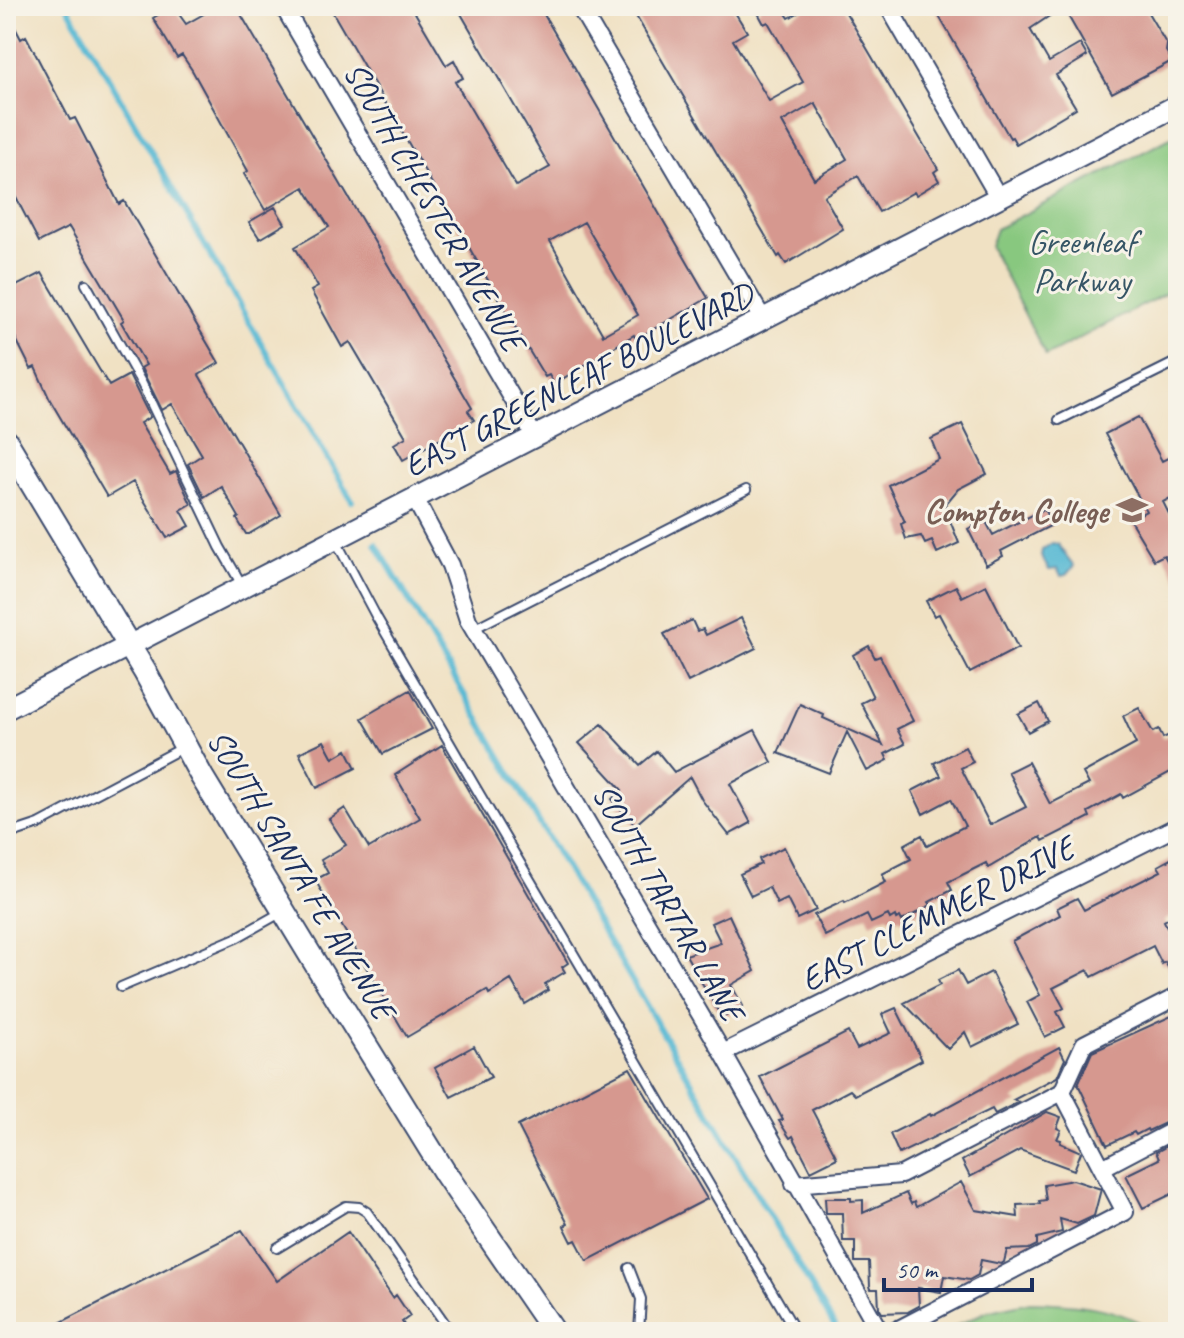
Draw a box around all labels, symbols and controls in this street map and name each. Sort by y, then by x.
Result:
street label: SOUTH CHESTER AVENUE [334,54,537,362]
park label: Greenleaf Parkway [1028,220,1143,302]
street label: EAST GREENLEAF BOULEVARD [396,271,763,486]
place label: Compton College [924,489,1111,532]
school or university icon: Compton College [1115,493,1149,527]
street label: SOUTH SANTA FE AVENUE [198,721,407,1031]
street label: SOUTH TARTAR LANE [583,776,756,1033]
street label: EAST CLEMMER DRIVE [793,824,1085,1001]
scale bar [884,1242,1032,1292]
text: 50 m [896,1255,939,1285]

